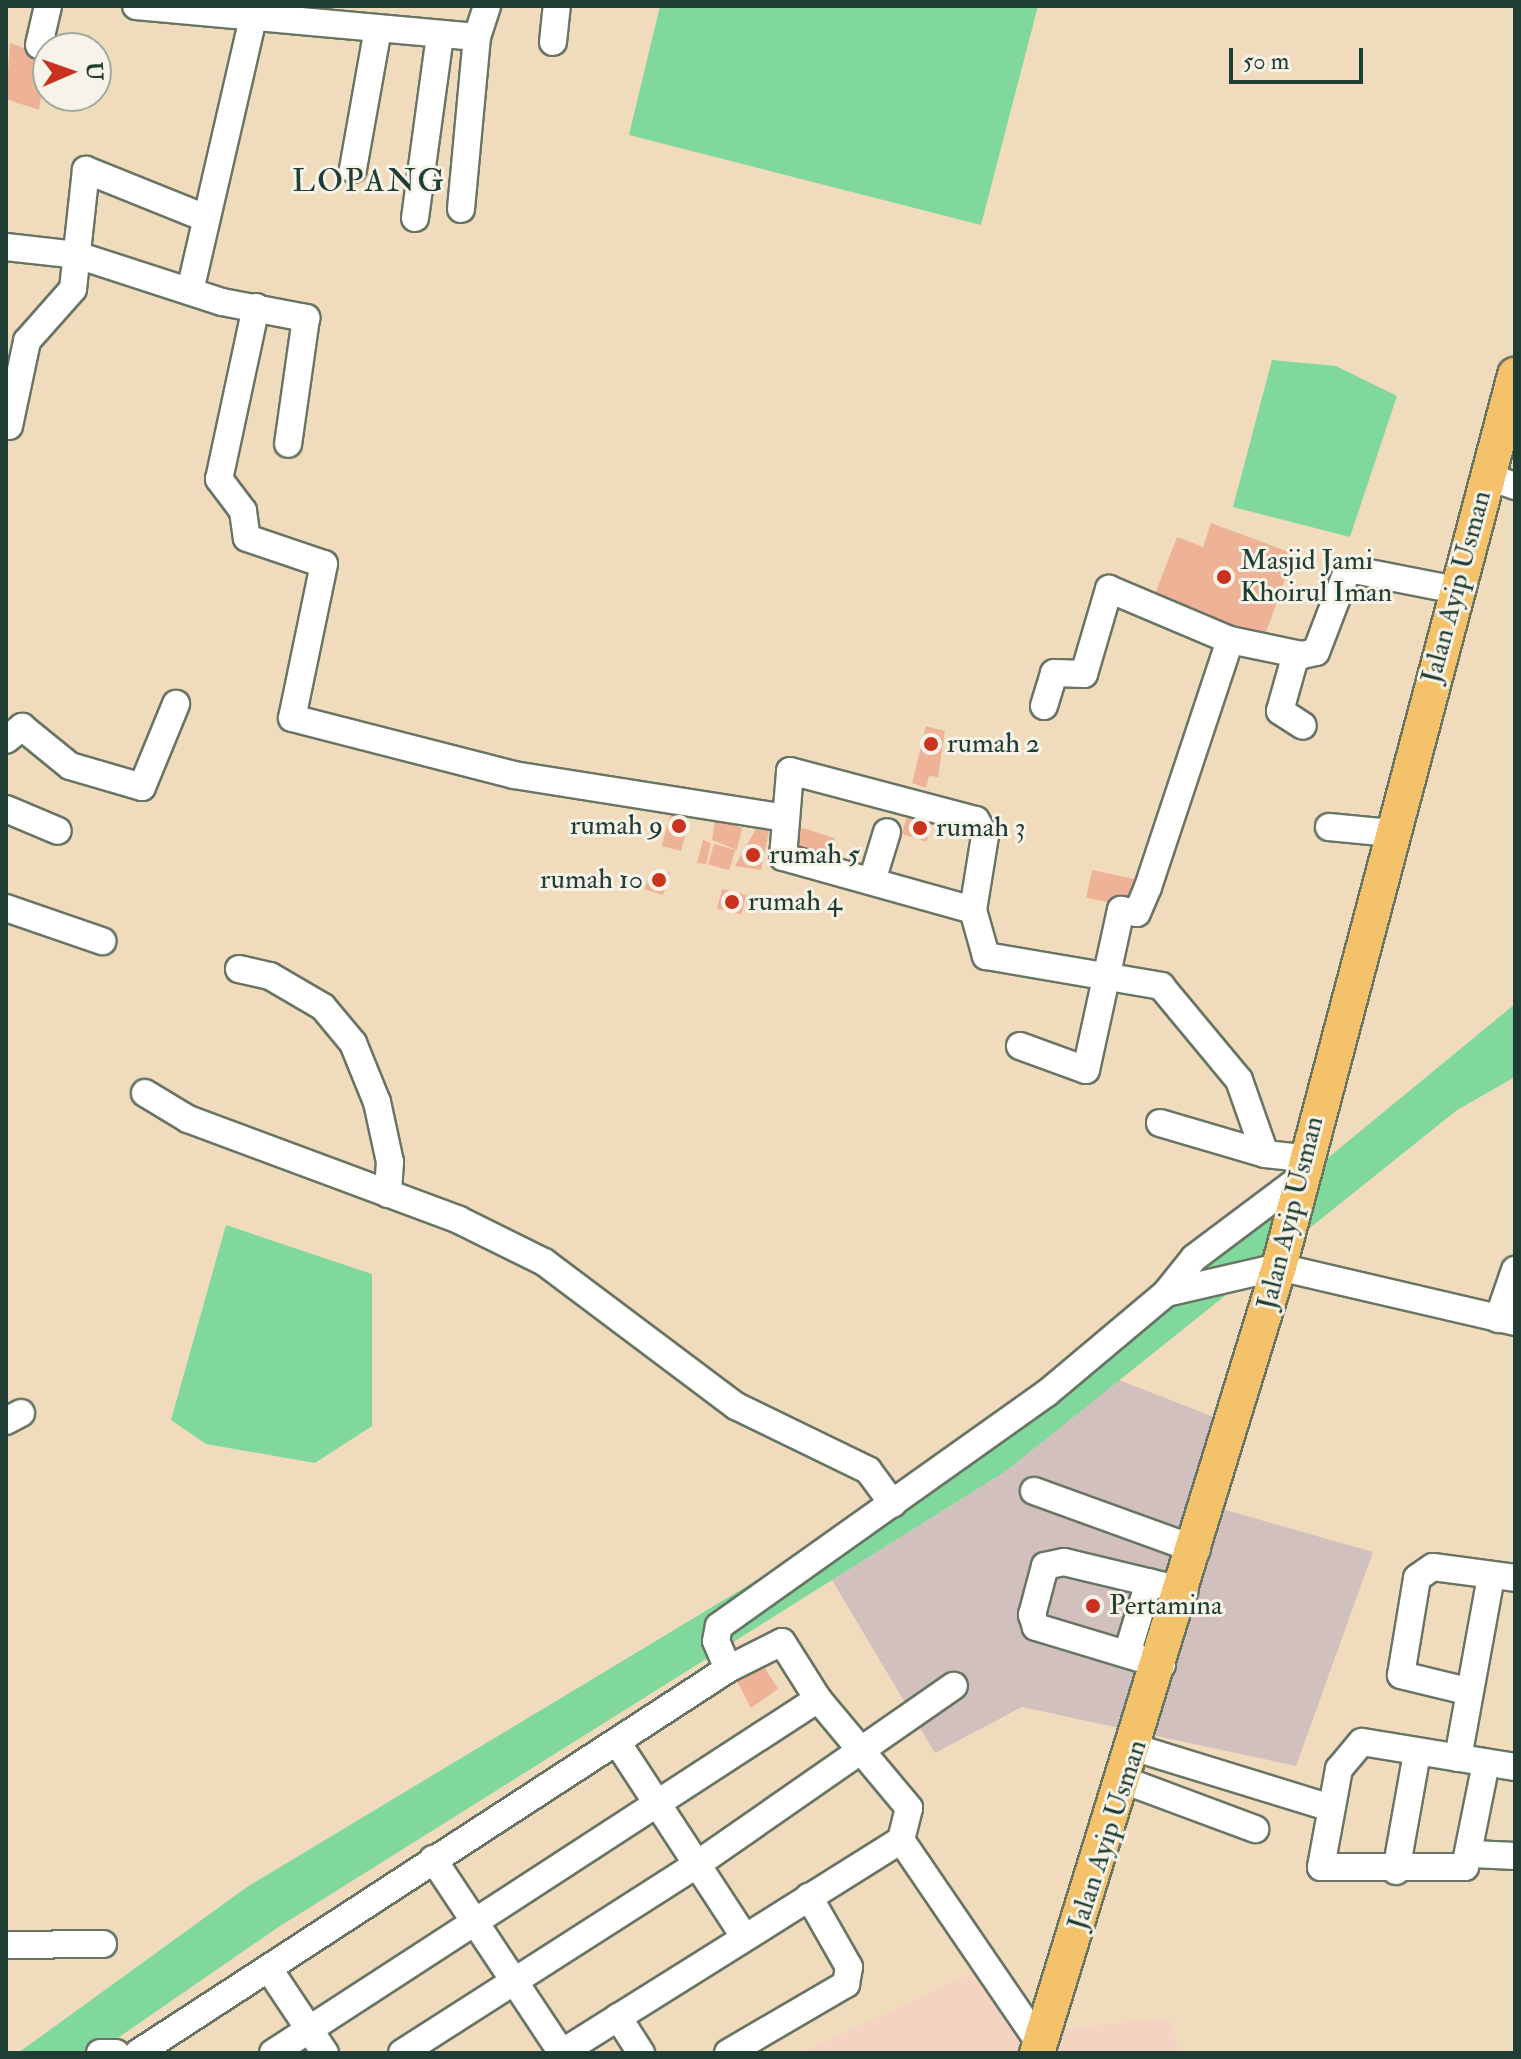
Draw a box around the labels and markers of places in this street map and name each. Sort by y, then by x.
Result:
place label: Masjid Jami Khoirul Iman [1240,544,1392,610]
marker: Masjid Jami Khoirul Iman [1215,568,1233,586]
place label: rumah 2 [947,727,1040,761]
marker: rumah 2 [922,735,940,753]
place label: rumah 9 [570,809,663,843]
place label: rumah 3 [936,811,1025,845]
marker: rumah 9 [670,817,688,835]
marker: rumah 3 [911,819,929,837]
place label: rumah 5 [769,838,860,872]
marker: rumah 5 [744,846,762,864]
place label: rumah 10 [540,863,643,897]
marker: rumah 10 [650,871,668,889]
place label: rumah 4 [748,885,842,919]
marker: rumah 4 [723,893,741,911]
place label: Pertamina [1109,1589,1222,1623]
marker: Pertamina [1084,1597,1102,1615]

